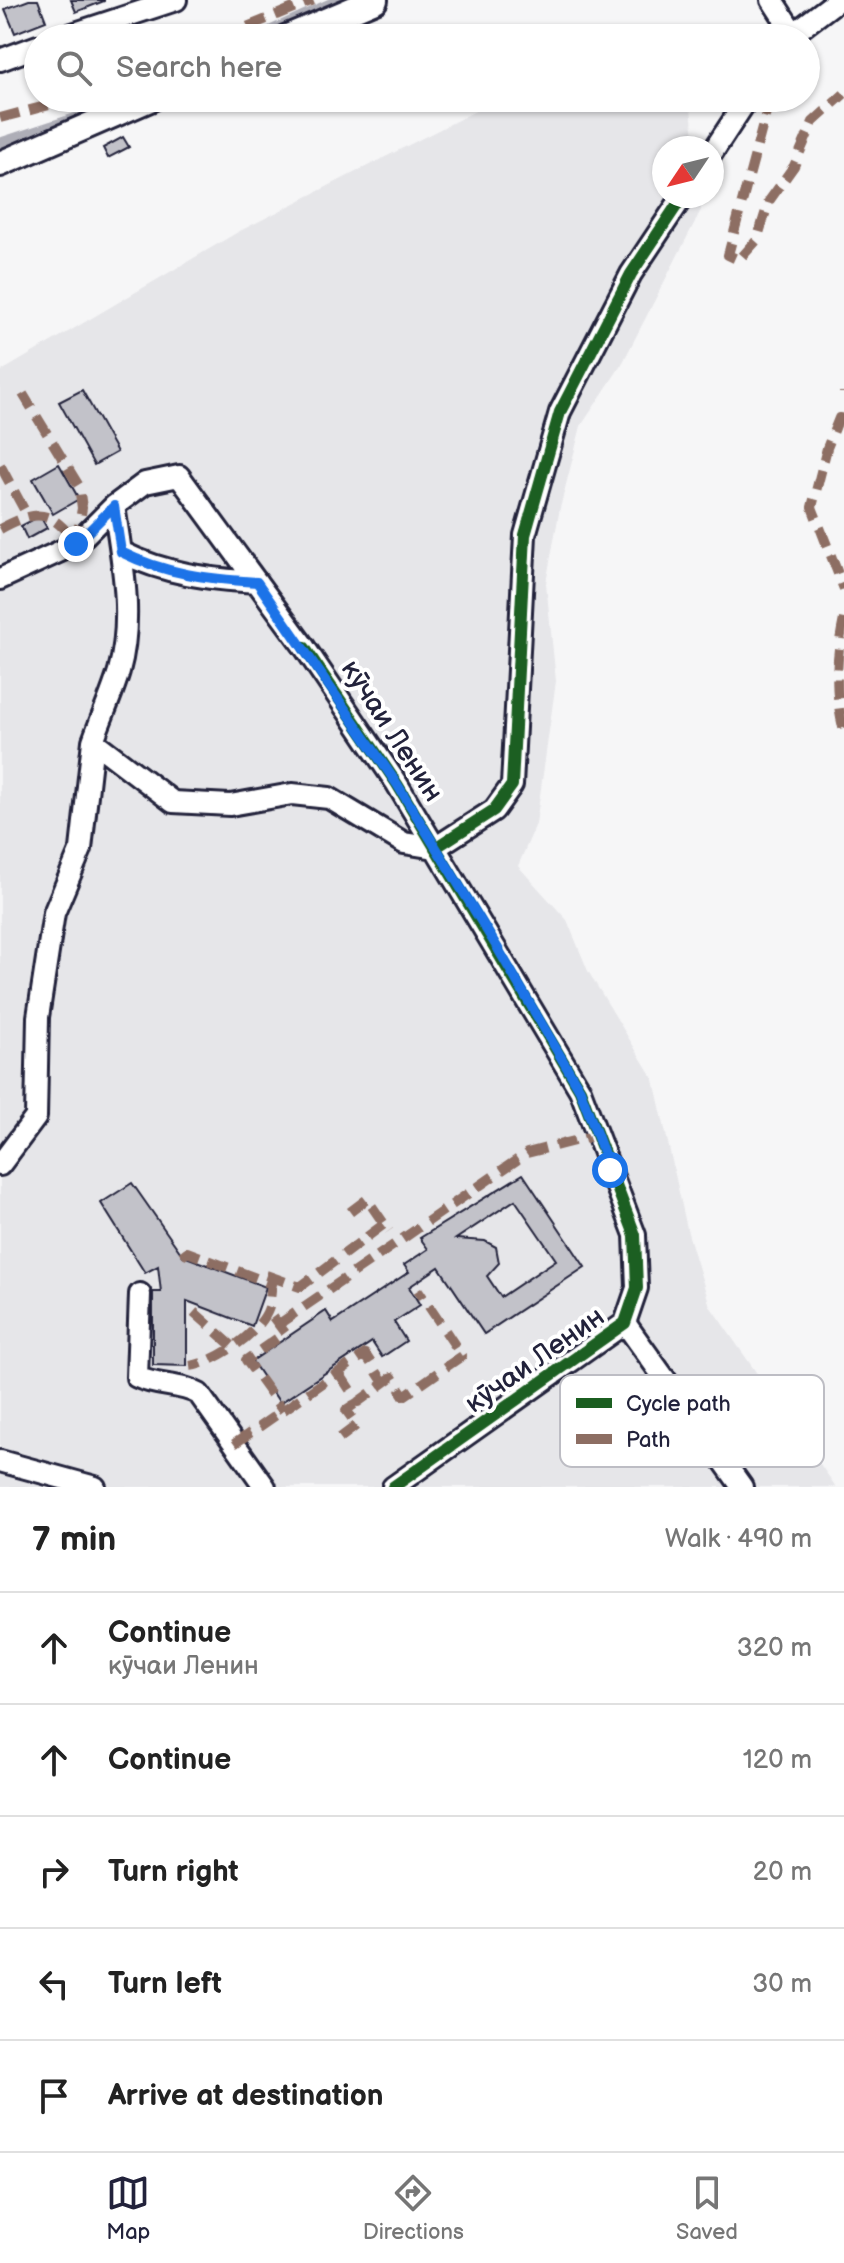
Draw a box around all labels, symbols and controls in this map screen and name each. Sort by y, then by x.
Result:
search box [24,24,820,112]
icon: search [52,46,96,90]
text: Search here [116,50,282,86]
north arrow [652,136,724,208]
route end [58,526,94,562]
street label: кӯчаи Ленин [334,654,450,808]
route start [592,1152,628,1188]
street label: кӯчаи Ленин [459,1300,611,1420]
legend [560,1375,824,1467]
text: Cycle path [626,1391,731,1418]
text: Path [626,1427,670,1454]
text: 7 min [32,1519,116,1560]
text: Walk · 490 m [665,1524,812,1555]
text: Continue [108,1615,231,1651]
icon: ahead [32,1626,76,1670]
text: 320 m [737,1633,812,1664]
text: кӯчаи Ленин [108,1651,259,1682]
icon: ahead [32,1738,76,1782]
text: Continue [108,1742,231,1778]
text: 120 m [743,1745,812,1776]
icon: right [32,1850,76,1894]
text: Turn right [108,1854,239,1890]
text: 20 m [753,1857,812,1888]
icon: left [32,1962,76,2006]
text: Turn left [108,1966,222,2002]
text: 30 m [752,1969,812,2000]
icon: arrive [32,2074,76,2118]
text: Arrive at destination [108,2078,384,2114]
tab: Map [106,2171,150,2246]
tab: Directions [363,2171,464,2246]
tab: Saved [676,2171,738,2246]

